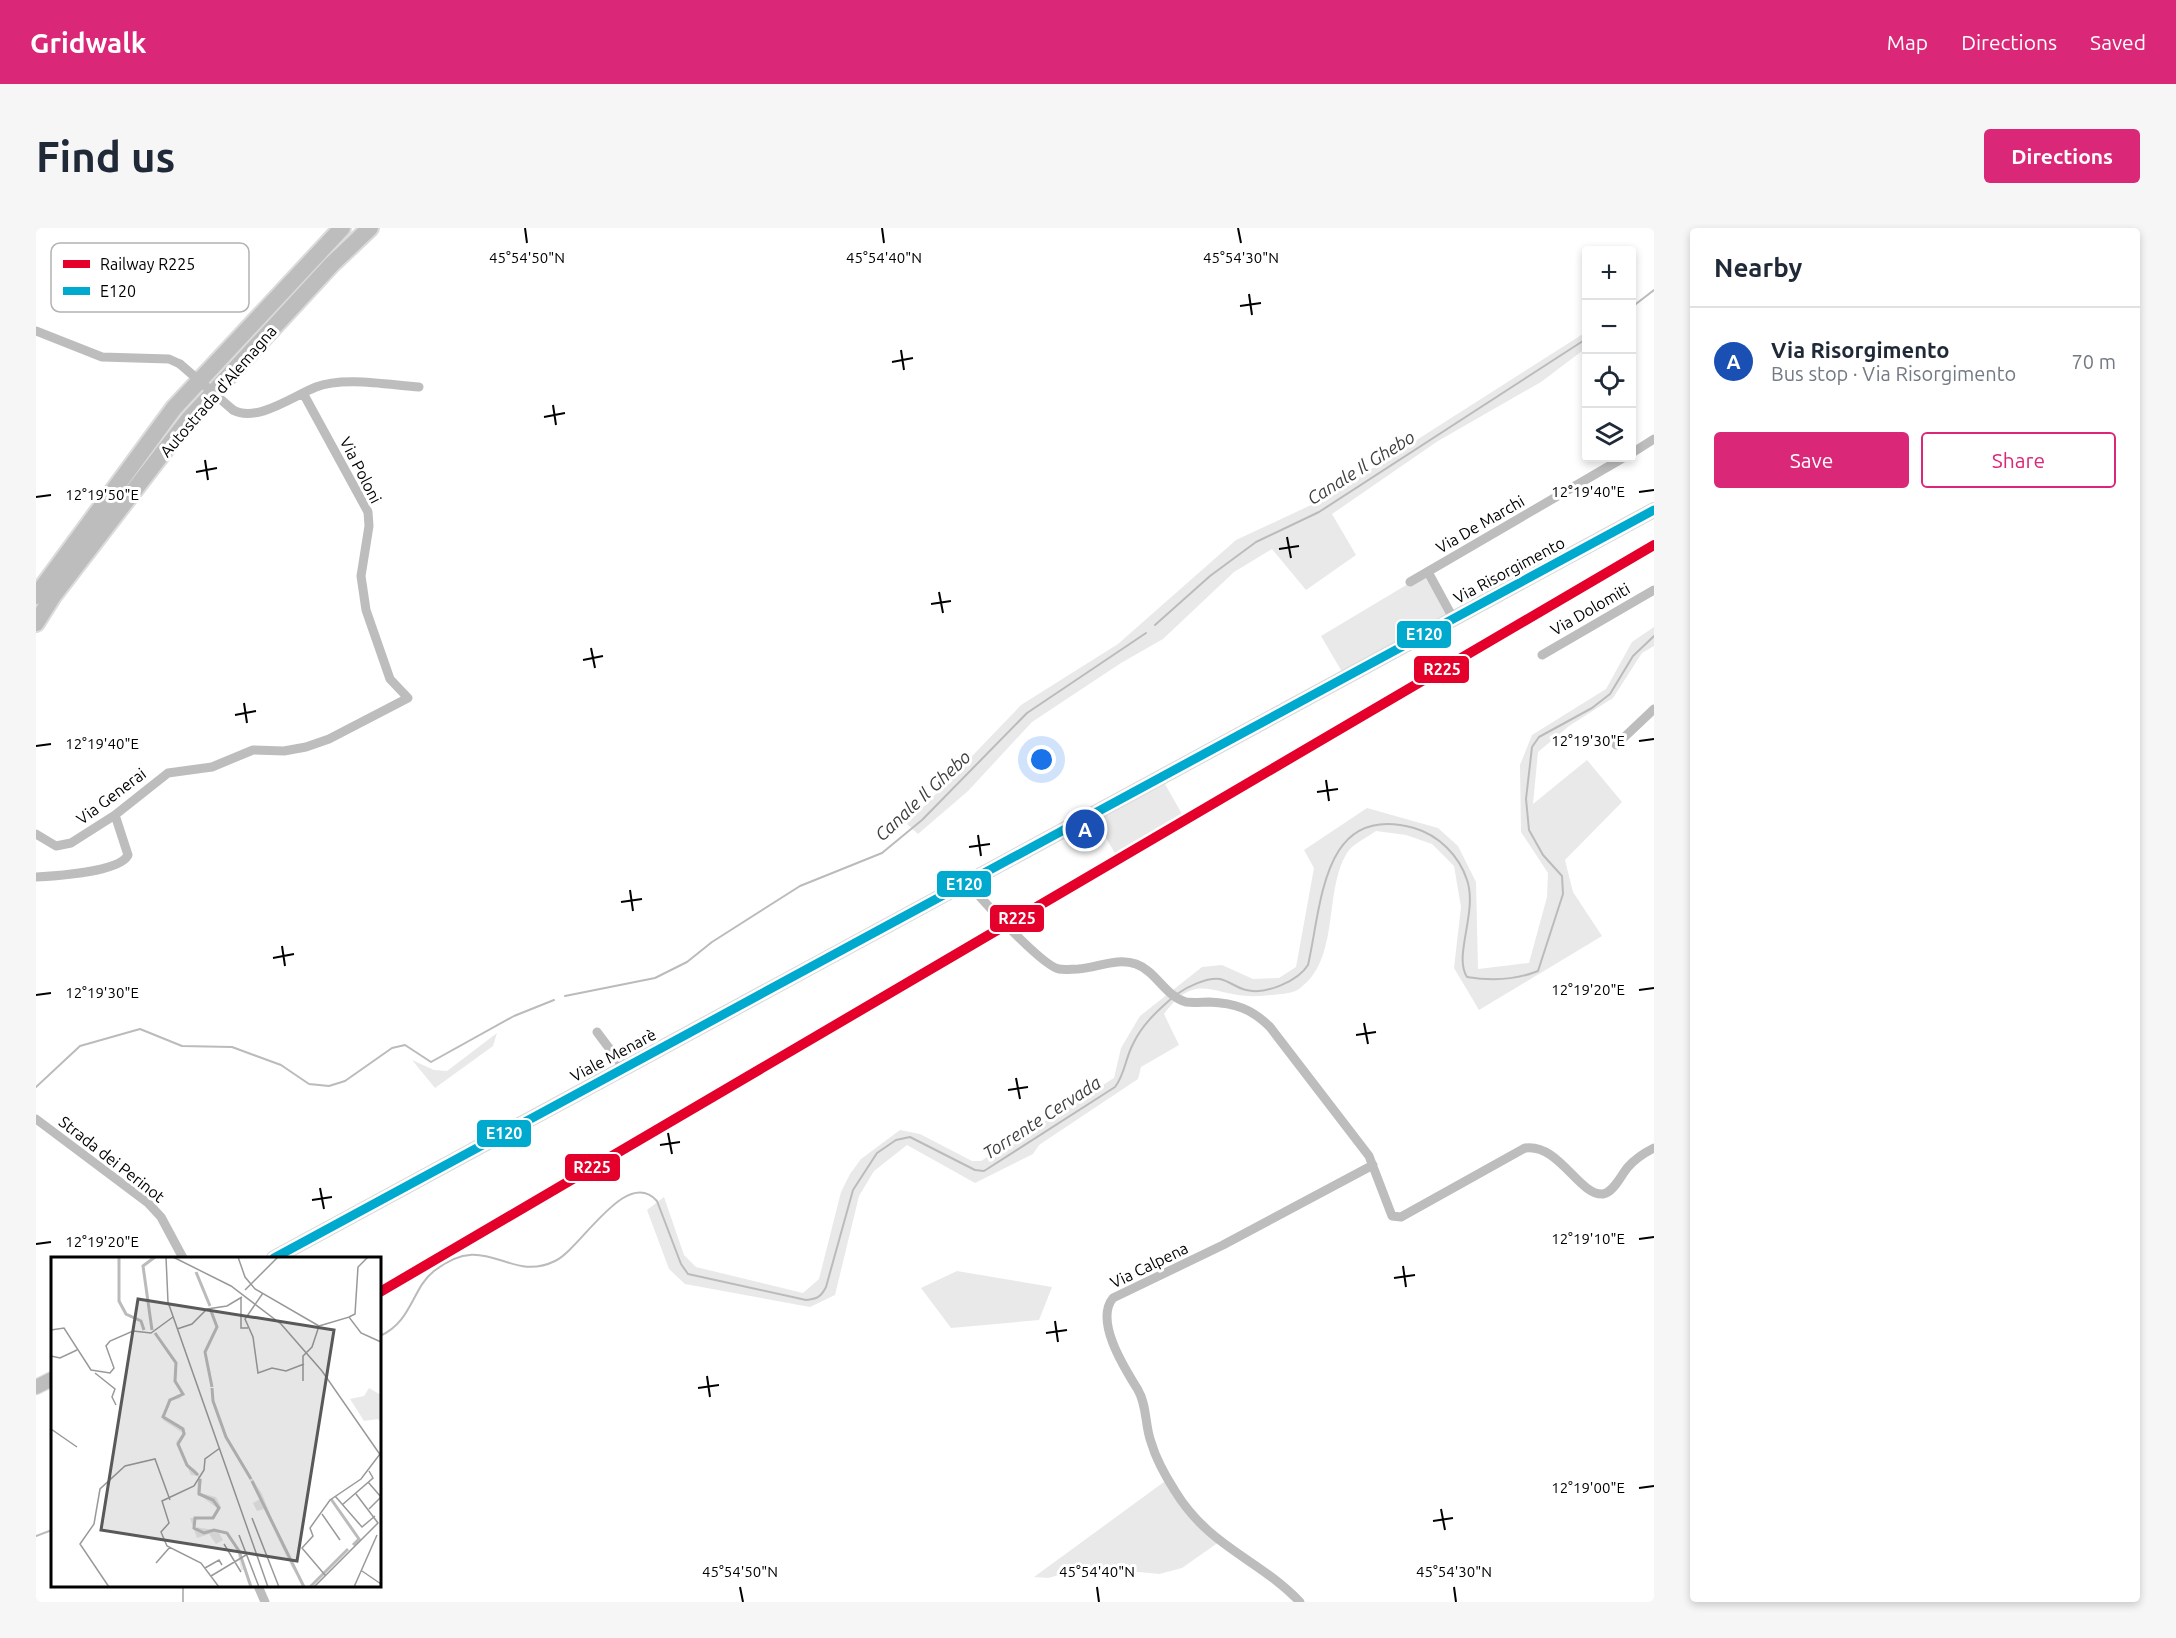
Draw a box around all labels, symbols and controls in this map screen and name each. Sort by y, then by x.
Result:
text: Gridwalk [30,27,147,58]
text: Map [1887,30,1928,54]
text: Directions [1961,30,2057,54]
text: Saved [2090,30,2146,54]
button: Directions [1984,129,2140,183]
text: Find us [36,133,175,180]
legend [51,243,249,312]
map controls [1582,246,1636,462]
button: + [1582,246,1636,300]
text: 45°54'50"N [489,249,565,266]
text: 45°54'40"N [846,249,922,266]
text: 45°54'30"N [1203,249,1279,266]
text: Nearby [1714,253,1802,282]
text: Railway R225 [100,255,195,273]
text: E120 [100,282,136,300]
button: − [1582,300,1636,354]
street label: Autostrada d'Alemagna [156,322,280,460]
text: Via Risorgimento [1771,337,1949,362]
text: A [1726,350,1741,373]
text: 70 m [2072,350,2116,373]
button: locate [1582,354,1636,408]
text: Bus stop · Via Risorgimento [1771,362,2016,385]
button: layers [1582,408,1636,462]
water label: Canale Il Ghebo [1303,426,1418,508]
button: Save [1714,432,1909,488]
button: Share [1921,432,2116,488]
street label: Via Poloni [337,434,385,506]
text: 12°19'40"E [1551,483,1625,500]
text: 12°19'50"E [65,486,139,503]
street label: Via De Marchi [1433,491,1527,557]
street label: Via Risorgimento [1450,533,1568,607]
street label: Via Dolomiti [1547,579,1633,639]
line badge: E120 [1396,620,1452,649]
text: E120 [1406,625,1442,643]
line badge: R225 [1413,655,1470,684]
text: R225 [1423,660,1461,678]
text: 12°19'30"E [1551,732,1625,749]
text: 12°19'40"E [65,735,139,752]
your location [1027,745,1056,774]
water label: Canale Il Ghebo [871,746,974,844]
street label: Via Generai [73,764,149,828]
pin: A [1066,806,1104,852]
line badge: E120 [936,870,992,898]
text: E120 [946,875,982,893]
line badge: R225 [989,904,1045,933]
text: R225 [998,909,1036,927]
text: 12°19'20"E [1551,981,1625,998]
text: 12°19'30"E [65,984,139,1001]
street label: Viale Menarè [567,1025,659,1085]
water label: Torrente Cervada [979,1072,1104,1163]
street label: Strada dei Perinot [56,1112,169,1206]
line badge: E120 [476,1119,532,1148]
text: E120 [486,1124,522,1142]
line badge: R225 [564,1153,621,1182]
text: R225 [573,1158,611,1176]
text: 12°19'10"E [1551,1230,1625,1247]
text: 12°19'20"E [65,1233,139,1250]
street label: Via Calpena [1107,1238,1191,1292]
inset map [51,1257,381,1587]
text: 12°19'00"E [1551,1479,1625,1496]
text: 45°54'50"N [702,1563,778,1580]
text: 45°54'40"N [1059,1563,1135,1580]
text: 45°54'30"N [1416,1563,1492,1580]

